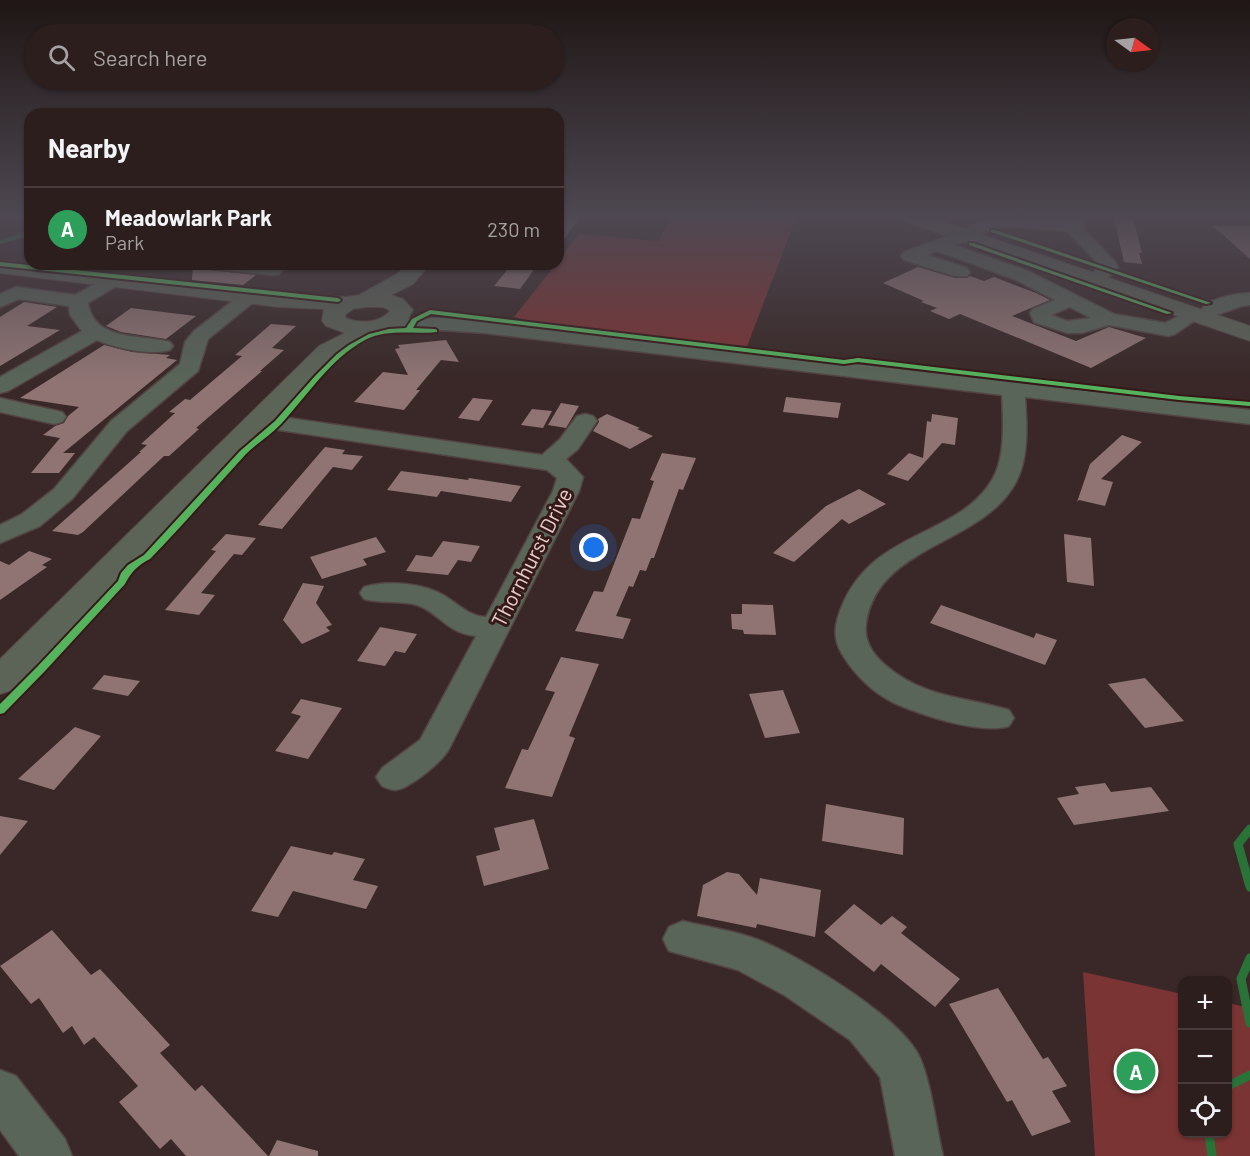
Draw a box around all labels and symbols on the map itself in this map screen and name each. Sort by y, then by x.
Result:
north arrow [1106,18,1160,72]
street label: Thornhurst Drive [485,483,577,631]
your location [579,533,608,562]
pin: A [1116,1048,1156,1094]

